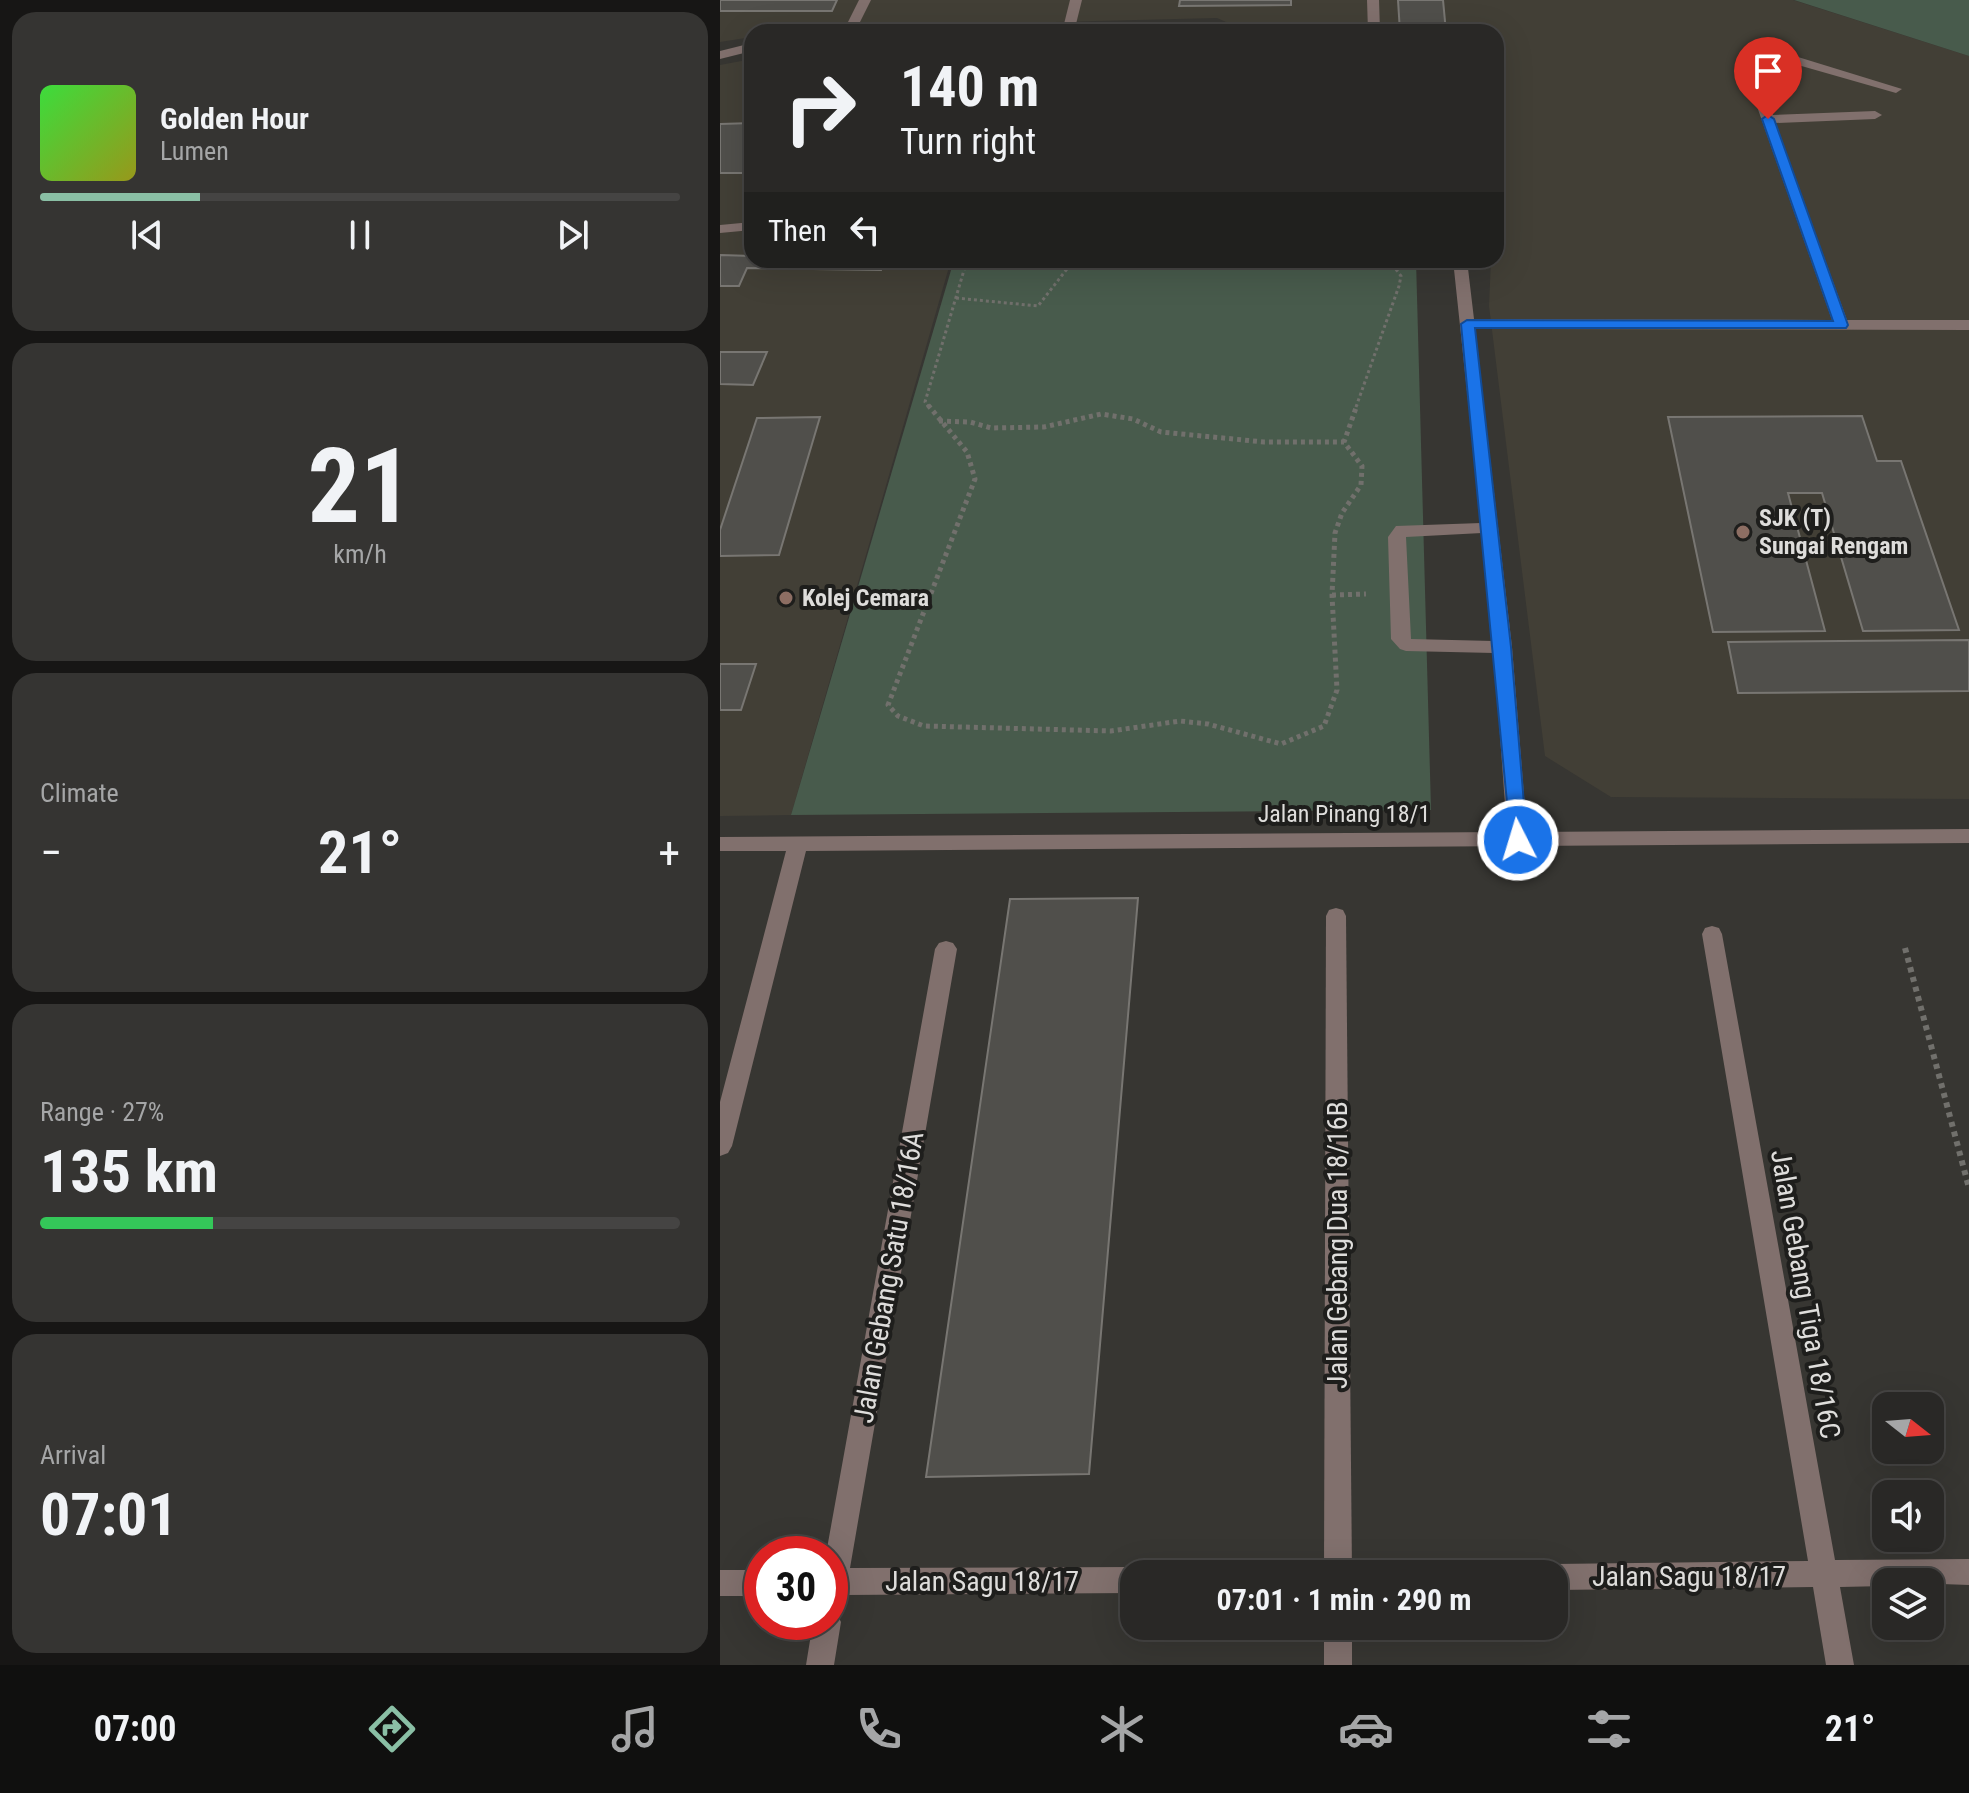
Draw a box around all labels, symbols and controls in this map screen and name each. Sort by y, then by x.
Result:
pin [1734,37,1802,119]
icon: arrive [1746,49,1790,93]
text: 140 m [900,54,1039,120]
icon: right [768,56,872,160]
text: Golden Hour [160,101,309,136]
text: Turn right [900,121,1036,163]
text: Lumen [160,136,229,166]
icon: left [843,208,887,252]
icon: previous [125,213,169,257]
icon: pause [338,213,382,257]
icon: next [551,213,595,257]
text: Then [768,213,827,248]
text: 21 [307,426,413,547]
place label: SJK (T) Sungai Rengam [1759,504,1908,560]
marker: SJK (T) Sungai Rengam [1734,523,1752,541]
text: km/h [333,539,387,569]
place label: Kolej Cemara [802,584,929,612]
marker: Kolej Cemara [777,589,795,607]
text: Climate [40,778,119,808]
position arrow [1476,798,1560,882]
street label: Jalan Pinang 18/1 [1258,800,1430,828]
text: 21° [318,817,402,888]
text: − [40,827,62,879]
text: + [658,827,680,879]
text: Range · 27% [40,1097,164,1127]
street label: Jalan Gebang Dua 18/16B [1321,1101,1354,1389]
street label: Jalan Gebang Satu 18/16A [847,1129,930,1425]
text: 135 km [40,1136,218,1207]
street label: Jalan Gebang Tiga 18/16C [1764,1147,1847,1441]
north arrow [1872,1392,1944,1464]
map controls [1872,1392,1944,1640]
text: Arrival [40,1440,106,1470]
text: 07:01 [40,1479,178,1550]
button: sound [1872,1480,1944,1552]
speed limit sign: 30 [744,1536,848,1640]
street label: Jalan Sagu 18/17 [1592,1560,1786,1593]
street label: Jalan Sagu 18/17 [885,1565,1079,1598]
button: layers [1872,1568,1944,1640]
text: 07:01 · 1 min · 290 m [1217,1582,1471,1617]
icon: directions [364,1701,420,1757]
icon: music [607,1701,663,1757]
icon: phone [851,1701,907,1757]
icon: climate [1094,1701,1150,1757]
icon: car [1338,1701,1394,1757]
icon: filters [1581,1701,1637,1757]
text: 07:00 [94,1708,176,1750]
text: 21° [1825,1708,1875,1750]

